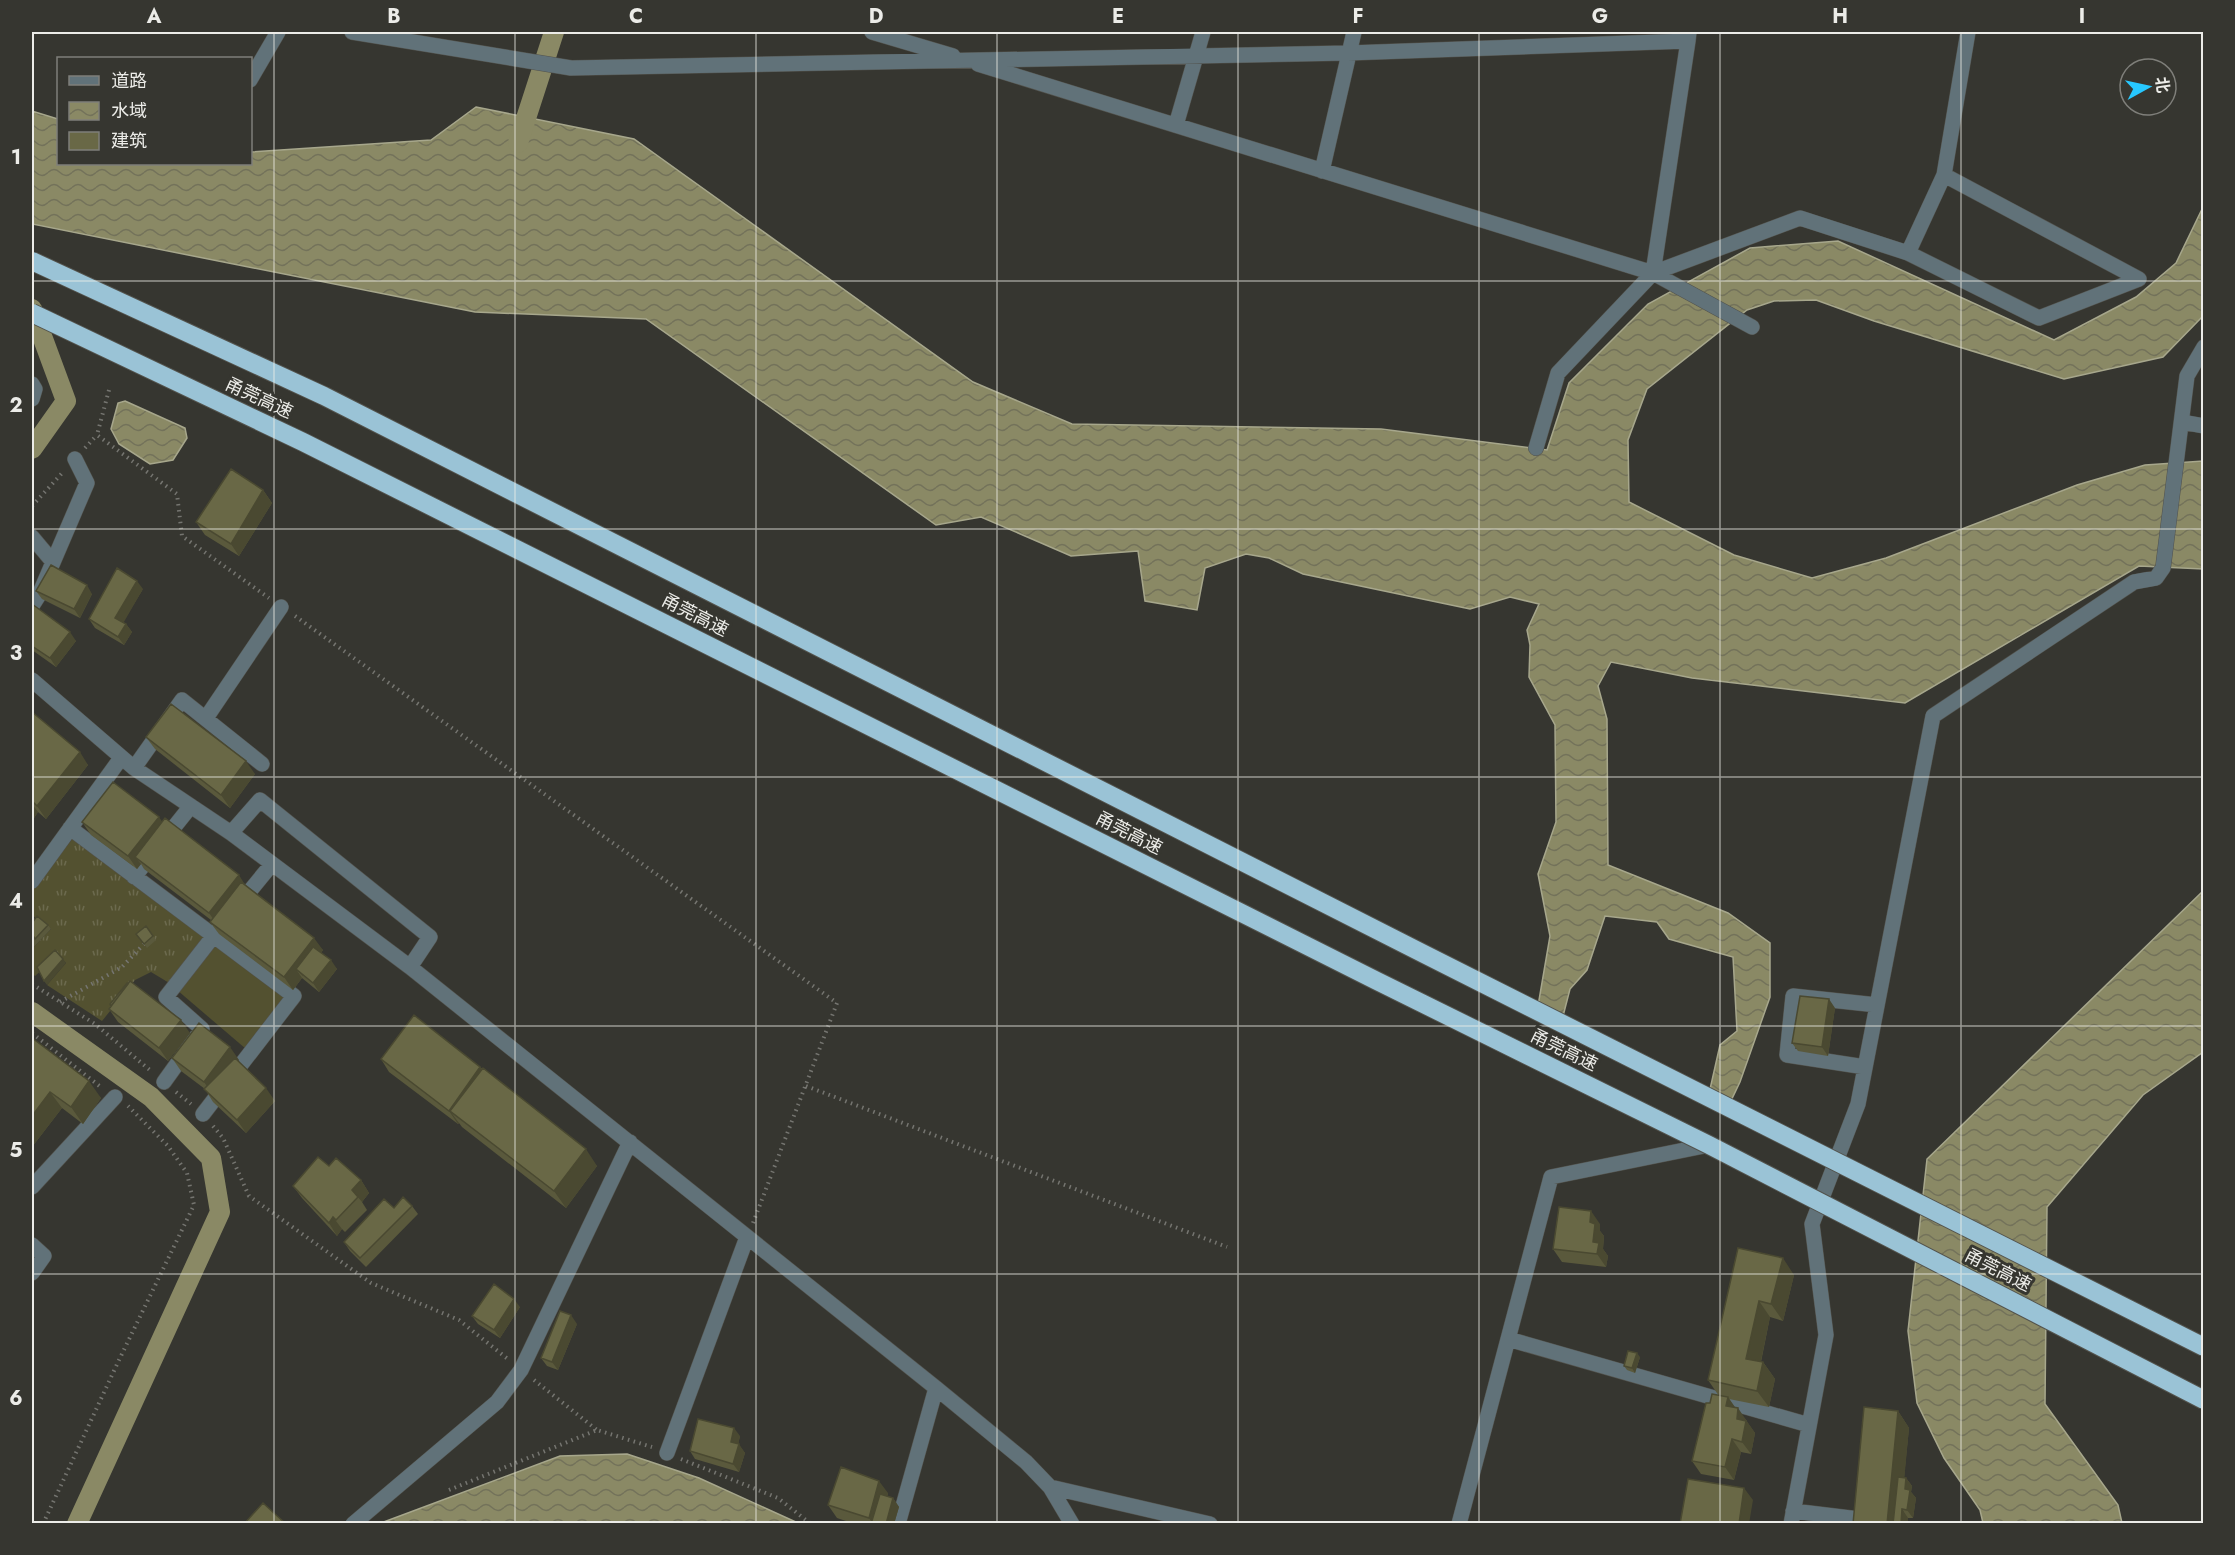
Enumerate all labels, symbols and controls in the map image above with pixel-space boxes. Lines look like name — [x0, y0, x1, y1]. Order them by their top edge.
text: A — [146, 2, 162, 31]
text: B — [387, 2, 401, 31]
text: C — [629, 2, 643, 31]
text: D — [869, 2, 883, 31]
text: E — [1112, 2, 1124, 31]
text: F — [1352, 2, 1364, 31]
text: G — [1592, 2, 1608, 31]
text: H — [1832, 2, 1848, 31]
text: I — [2079, 2, 2085, 31]
legend — [57, 57, 252, 165]
north arrow — [2118, 57, 2178, 117]
text: 道路 — [111, 68, 147, 94]
text: 北 — [2150, 75, 2175, 95]
text: 水域 — [111, 98, 147, 124]
text: 建筑 — [111, 128, 147, 154]
text: 1 — [11, 143, 21, 172]
street label: 甬莞高速 — [221, 371, 297, 425]
text: 2 — [9, 391, 23, 420]
street label: 甬莞高速 — [657, 587, 733, 643]
text: 3 — [10, 639, 22, 668]
street label: 甬莞高速 — [1091, 805, 1167, 861]
text: 4 — [9, 887, 23, 916]
street label: 甬莞高速 — [1526, 1023, 1602, 1077]
text: 5 — [10, 1136, 23, 1165]
street label: 甬莞高速 — [1960, 1242, 2036, 1298]
text: 6 — [9, 1384, 23, 1413]

